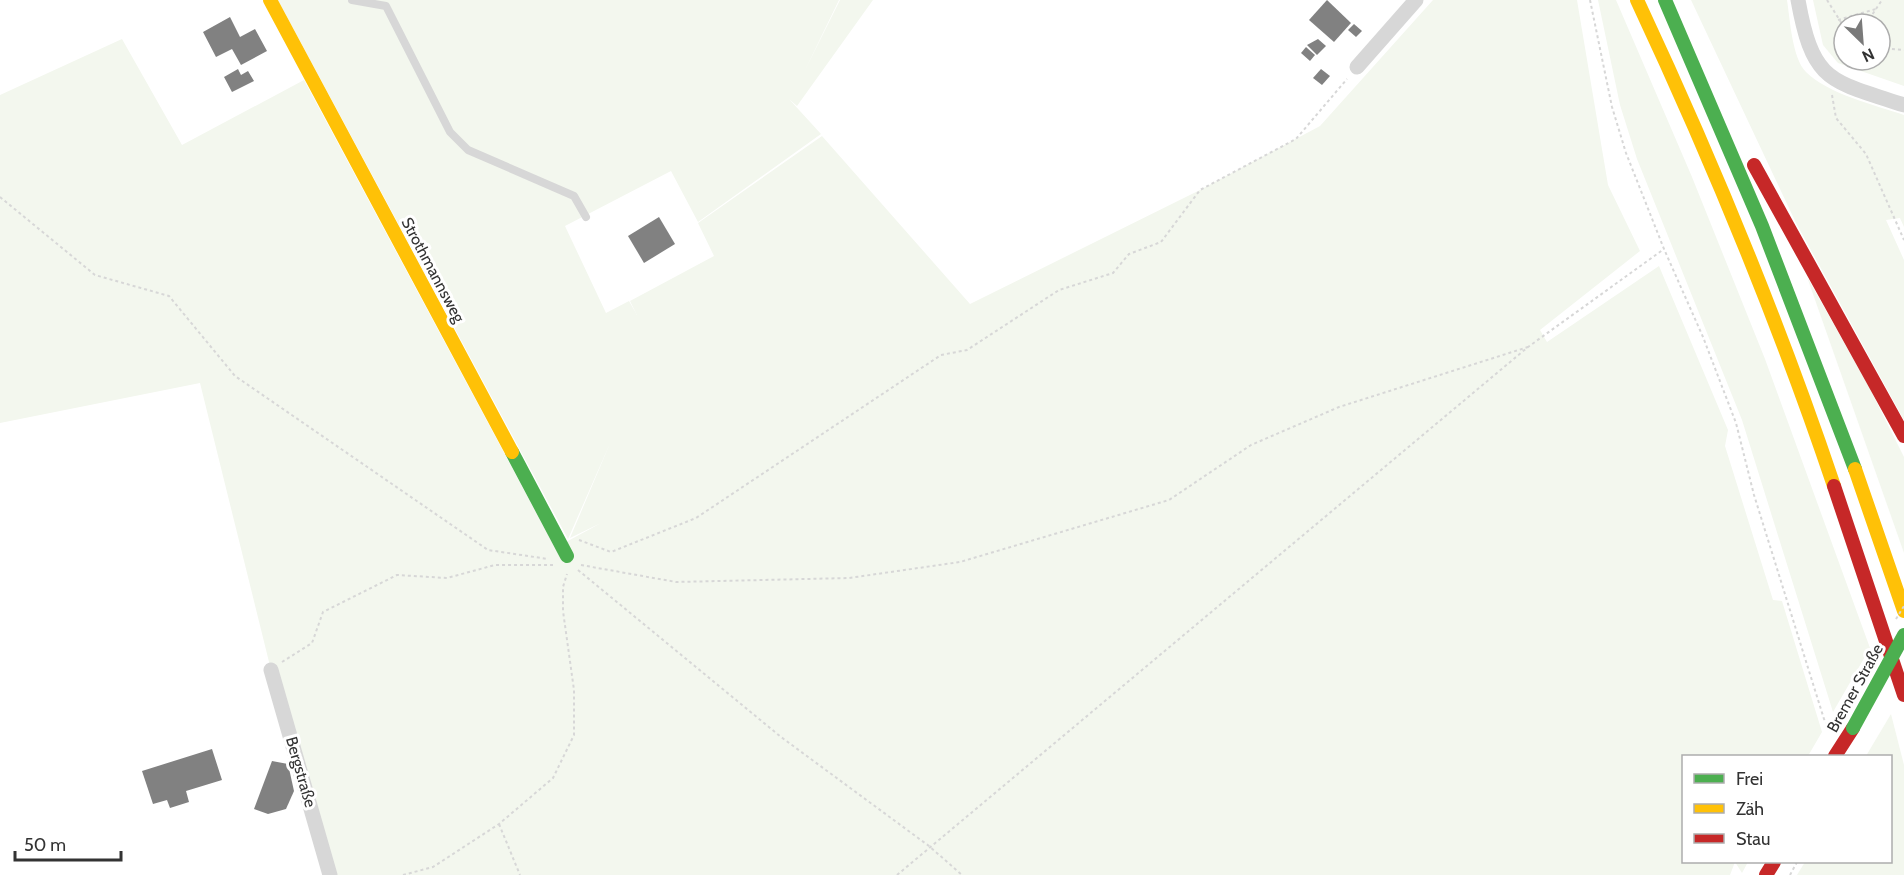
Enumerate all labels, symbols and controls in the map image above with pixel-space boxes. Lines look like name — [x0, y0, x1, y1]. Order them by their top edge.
north arrow — [1832, 12, 1892, 72]
text: N — [1859, 44, 1877, 66]
street label: Strothmannsweg — [397, 214, 469, 327]
street label: Bremer Straße — [1823, 641, 1887, 735]
street label: Bergstraße — [282, 734, 320, 810]
legend — [1682, 755, 1892, 863]
text: Frei — [1736, 768, 1763, 790]
text: Zäh — [1736, 798, 1764, 820]
scale bar — [15, 824, 122, 862]
text: Stau — [1736, 828, 1770, 850]
text: 50 m — [24, 834, 66, 856]

